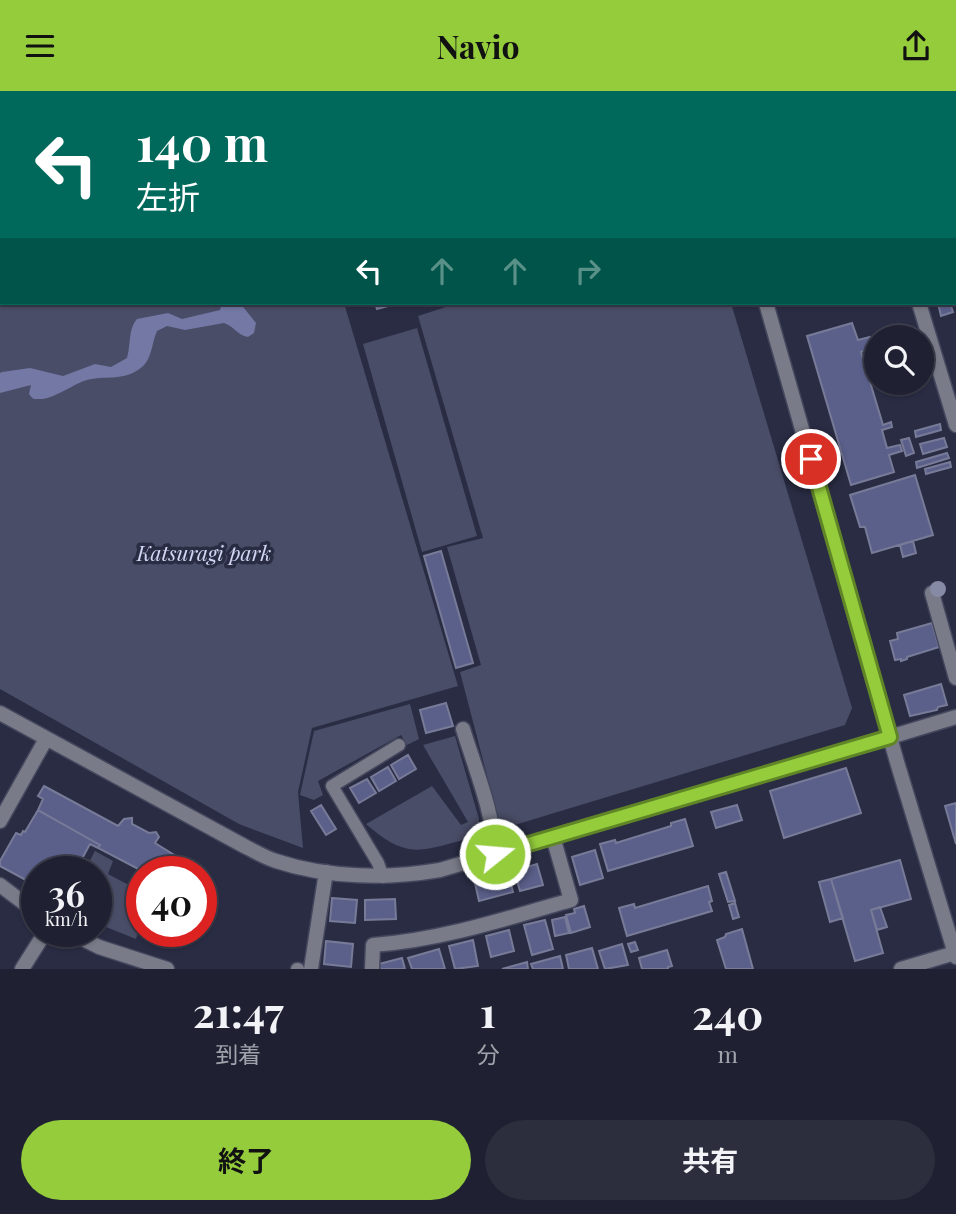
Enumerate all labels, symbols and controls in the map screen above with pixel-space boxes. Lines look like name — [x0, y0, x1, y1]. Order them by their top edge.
text: Navio — [436, 24, 520, 67]
icon: menu — [21, 27, 59, 65]
icon: share — [897, 27, 935, 65]
text: 140 m — [136, 109, 268, 174]
icon: left — [21, 119, 112, 210]
text: 左折 — [136, 174, 200, 217]
icon: left — [350, 252, 388, 290]
icon: ahead — [423, 252, 461, 290]
icon: ahead — [496, 252, 534, 290]
icon: right — [569, 252, 607, 290]
map controls — [864, 325, 934, 395]
button: search — [864, 325, 934, 395]
pin — [781, 429, 841, 489]
icon: arrive — [792, 440, 830, 478]
park label: Katsuragi park — [136, 538, 271, 566]
position arrow — [458, 817, 532, 891]
speed limit sign: 40 — [126, 856, 217, 947]
text: 36 — [48, 869, 85, 916]
text: km/h — [45, 907, 88, 931]
text: 21:47 — [193, 983, 284, 1039]
text: 1 — [480, 983, 496, 1039]
text: 240 — [692, 985, 763, 1041]
text: 到着 — [215, 1038, 261, 1069]
text: 分 — [476, 1038, 499, 1069]
text: m — [717, 1038, 738, 1069]
button: 終了 — [21, 1120, 471, 1200]
button: 共有 — [485, 1120, 935, 1200]

